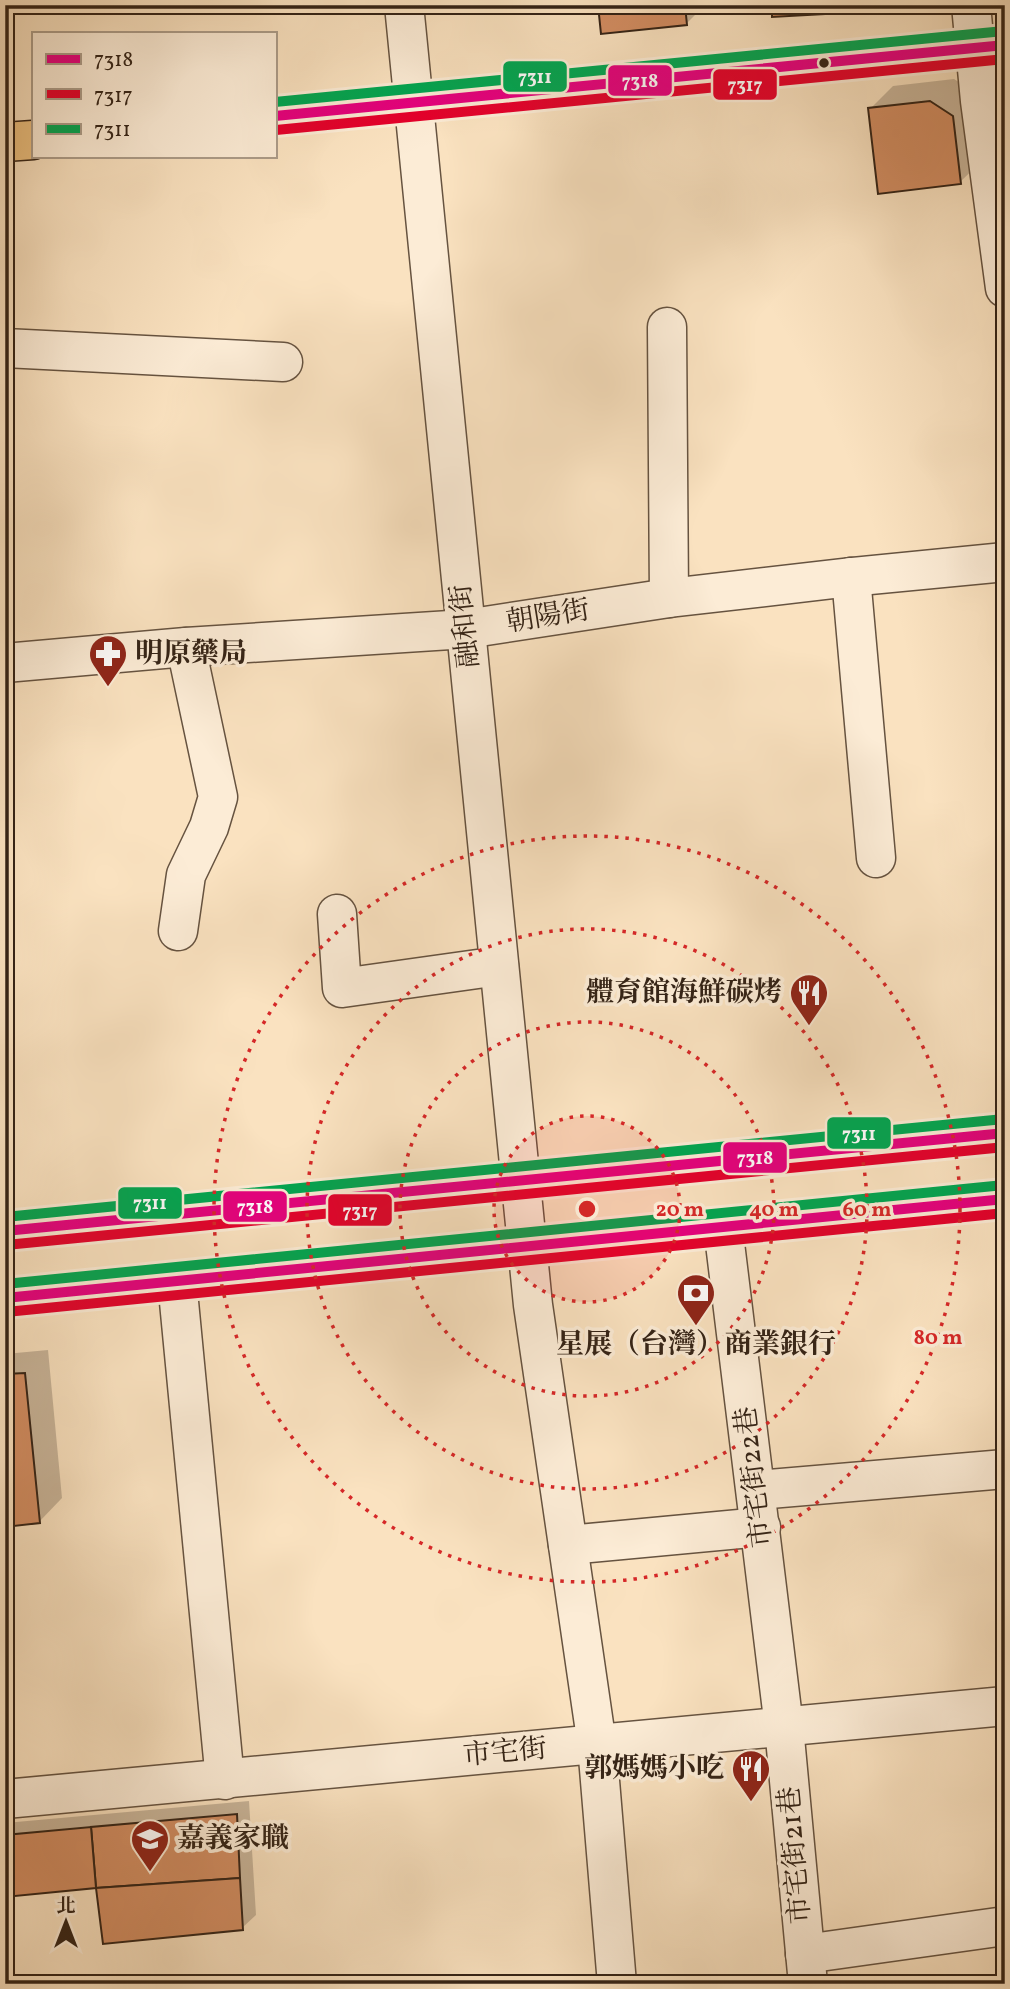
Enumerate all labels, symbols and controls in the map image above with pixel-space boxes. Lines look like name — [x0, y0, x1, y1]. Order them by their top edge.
legend — [32, 32, 276, 158]
text: 7318 — [94, 46, 133, 75]
unlabelled marker — [817, 56, 831, 70]
line badge: 7311 — [502, 60, 568, 93]
line badge: 7318 — [607, 64, 673, 97]
text: 7311 — [518, 65, 552, 91]
line badge: 7317 — [712, 68, 778, 101]
text: 7318 — [622, 69, 658, 95]
text: 7317 — [727, 73, 763, 99]
text: 7317 — [94, 82, 133, 111]
text: 7311 — [94, 116, 131, 145]
street label: 融和街 — [442, 582, 490, 670]
street label: 朝陽街 — [503, 591, 593, 643]
pharmacy icon: 明原藥局 — [87, 633, 129, 688]
place label: 明原藥局 — [135, 635, 247, 674]
restaurant icon: 體育館海鮮碳烤 — [788, 972, 830, 1027]
place label: 體育館海鮮碳烤 — [586, 974, 782, 1013]
line badge: 7311 — [826, 1116, 892, 1150]
text: 7311 — [842, 1122, 876, 1148]
line badge: 7318 — [722, 1141, 788, 1174]
text: 7318 — [737, 1146, 773, 1172]
line badge: 7311 — [117, 1186, 183, 1220]
line badge: 7318 — [222, 1190, 288, 1223]
text: 7311 — [133, 1191, 167, 1217]
line badge: 7317 — [327, 1193, 393, 1227]
text: 7318 — [237, 1195, 273, 1221]
text: 20 m — [656, 1196, 704, 1225]
text: 40 m — [749, 1196, 799, 1225]
text: 60 m — [843, 1196, 891, 1225]
centre of rings — [575, 1197, 599, 1221]
text: 7317 — [342, 1199, 378, 1225]
bank icon: 星展（台灣）商業銀行 — [675, 1272, 717, 1327]
text: 80 m — [914, 1324, 962, 1353]
place label: 星展（台灣）商業銀行 — [556, 1326, 836, 1365]
street label: 市宅街22巷 — [727, 1404, 783, 1550]
street label: 市宅街 — [461, 1730, 549, 1776]
restaurant icon: 郭媽媽小吃 — [730, 1748, 772, 1803]
place label: 郭媽媽小吃 — [584, 1750, 724, 1789]
street label: 市宅街21巷 — [771, 1785, 821, 1925]
school or university icon: 嘉義家職 — [129, 1818, 171, 1873]
place label: 嘉義家職 — [177, 1820, 289, 1859]
north arrow — [32, 1888, 102, 1958]
text: 北 — [56, 1894, 76, 1920]

